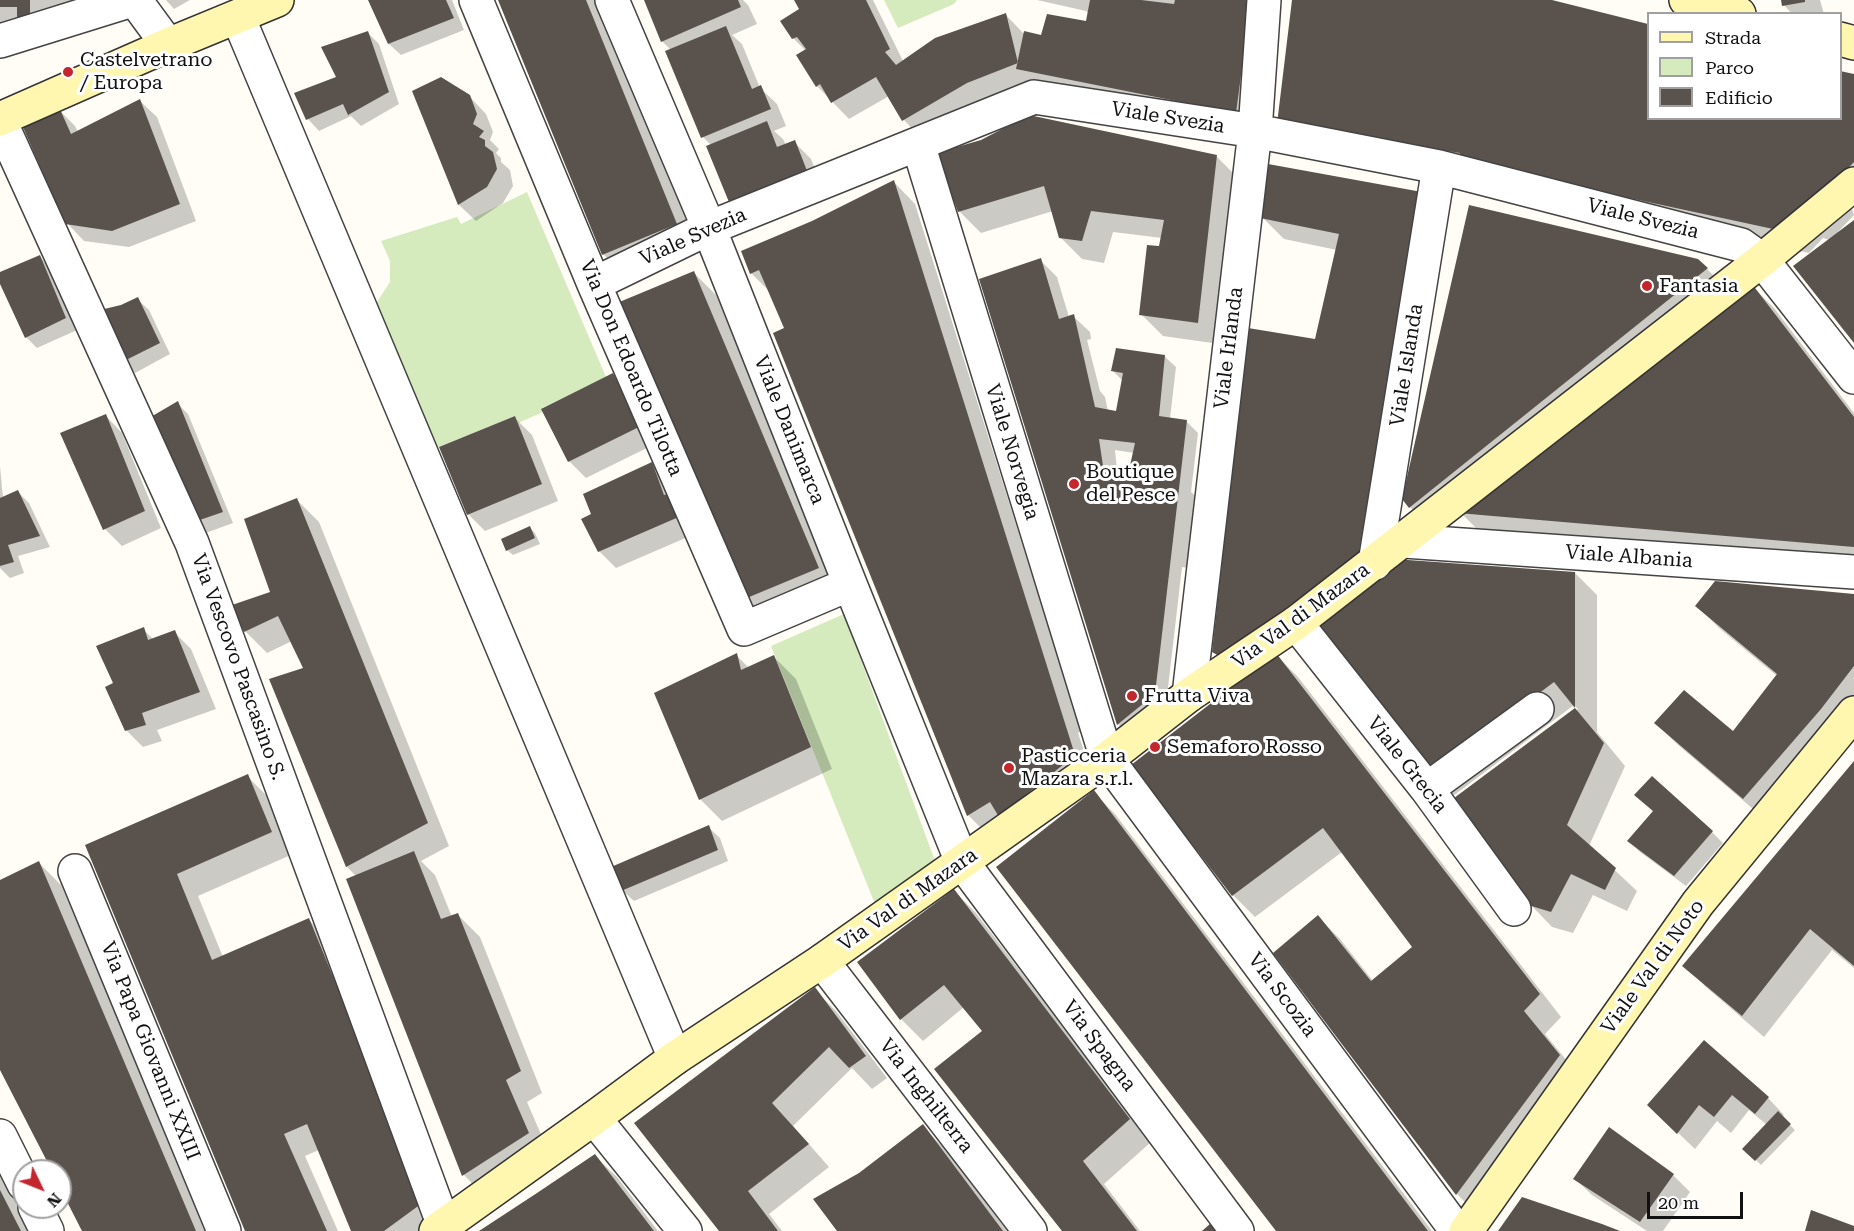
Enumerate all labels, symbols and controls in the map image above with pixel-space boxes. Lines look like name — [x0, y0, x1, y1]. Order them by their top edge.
legend — [1647, 12, 1842, 120]
text: Strada — [1705, 27, 1761, 48]
place label: Castelvetrano / Europa — [80, 48, 213, 95]
text: Parco — [1705, 57, 1754, 78]
marker: Castelvetrano / Europa — [61, 65, 75, 79]
text: Edificio — [1705, 87, 1773, 108]
street label: Viale Svezia — [1110, 97, 1226, 139]
street label: Viale Svezia — [1585, 194, 1701, 244]
street label: Viale Svezia — [636, 203, 750, 271]
street label: Via Don Edoardo Tilotta — [574, 256, 688, 480]
place label: Fantasia — [1659, 274, 1739, 298]
marker: Fantasia — [1640, 279, 1654, 293]
street label: Viale Irlanda — [1210, 286, 1248, 410]
street label: Viale Islanda — [1385, 302, 1429, 428]
street label: Viale Danimarca — [748, 352, 830, 508]
street label: Viale Norvegia — [980, 381, 1044, 523]
place label: Boutique del Pesce — [1086, 460, 1176, 507]
marker: Boutique del Pesce — [1067, 477, 1081, 491]
street label: Viale Albania — [1565, 541, 1693, 573]
street label: Via Vescovo Pascasino S. — [186, 551, 290, 783]
street label: Via Val di Mazara — [1228, 558, 1374, 674]
place label: Frutta Viva — [1144, 684, 1250, 708]
marker: Frutta Viva — [1125, 689, 1139, 703]
street label: Viale Grecia — [1362, 712, 1452, 818]
place label: Semaforo Rosso — [1167, 735, 1322, 759]
marker: Semaforo Rosso — [1148, 740, 1162, 754]
place label: Pasticceria Mazara s.r.l. — [1021, 744, 1133, 791]
marker: Pasticceria Mazara s.r.l. — [1002, 761, 1016, 775]
street label: Via Val di Mazara — [834, 843, 982, 957]
street label: Viale Val di Noto — [1596, 895, 1710, 1039]
street label: Via Papa Giovanni XXIII — [95, 938, 205, 1164]
street label: Via Scozia — [1243, 948, 1321, 1042]
street label: Via Spagna — [1057, 996, 1141, 1096]
street label: Via Inghilterra — [874, 1034, 978, 1158]
north arrow — [12, 1159, 72, 1219]
scale bar — [1650, 1180, 1746, 1218]
text: N — [43, 1189, 65, 1211]
text: 20 m — [1658, 1192, 1699, 1213]

